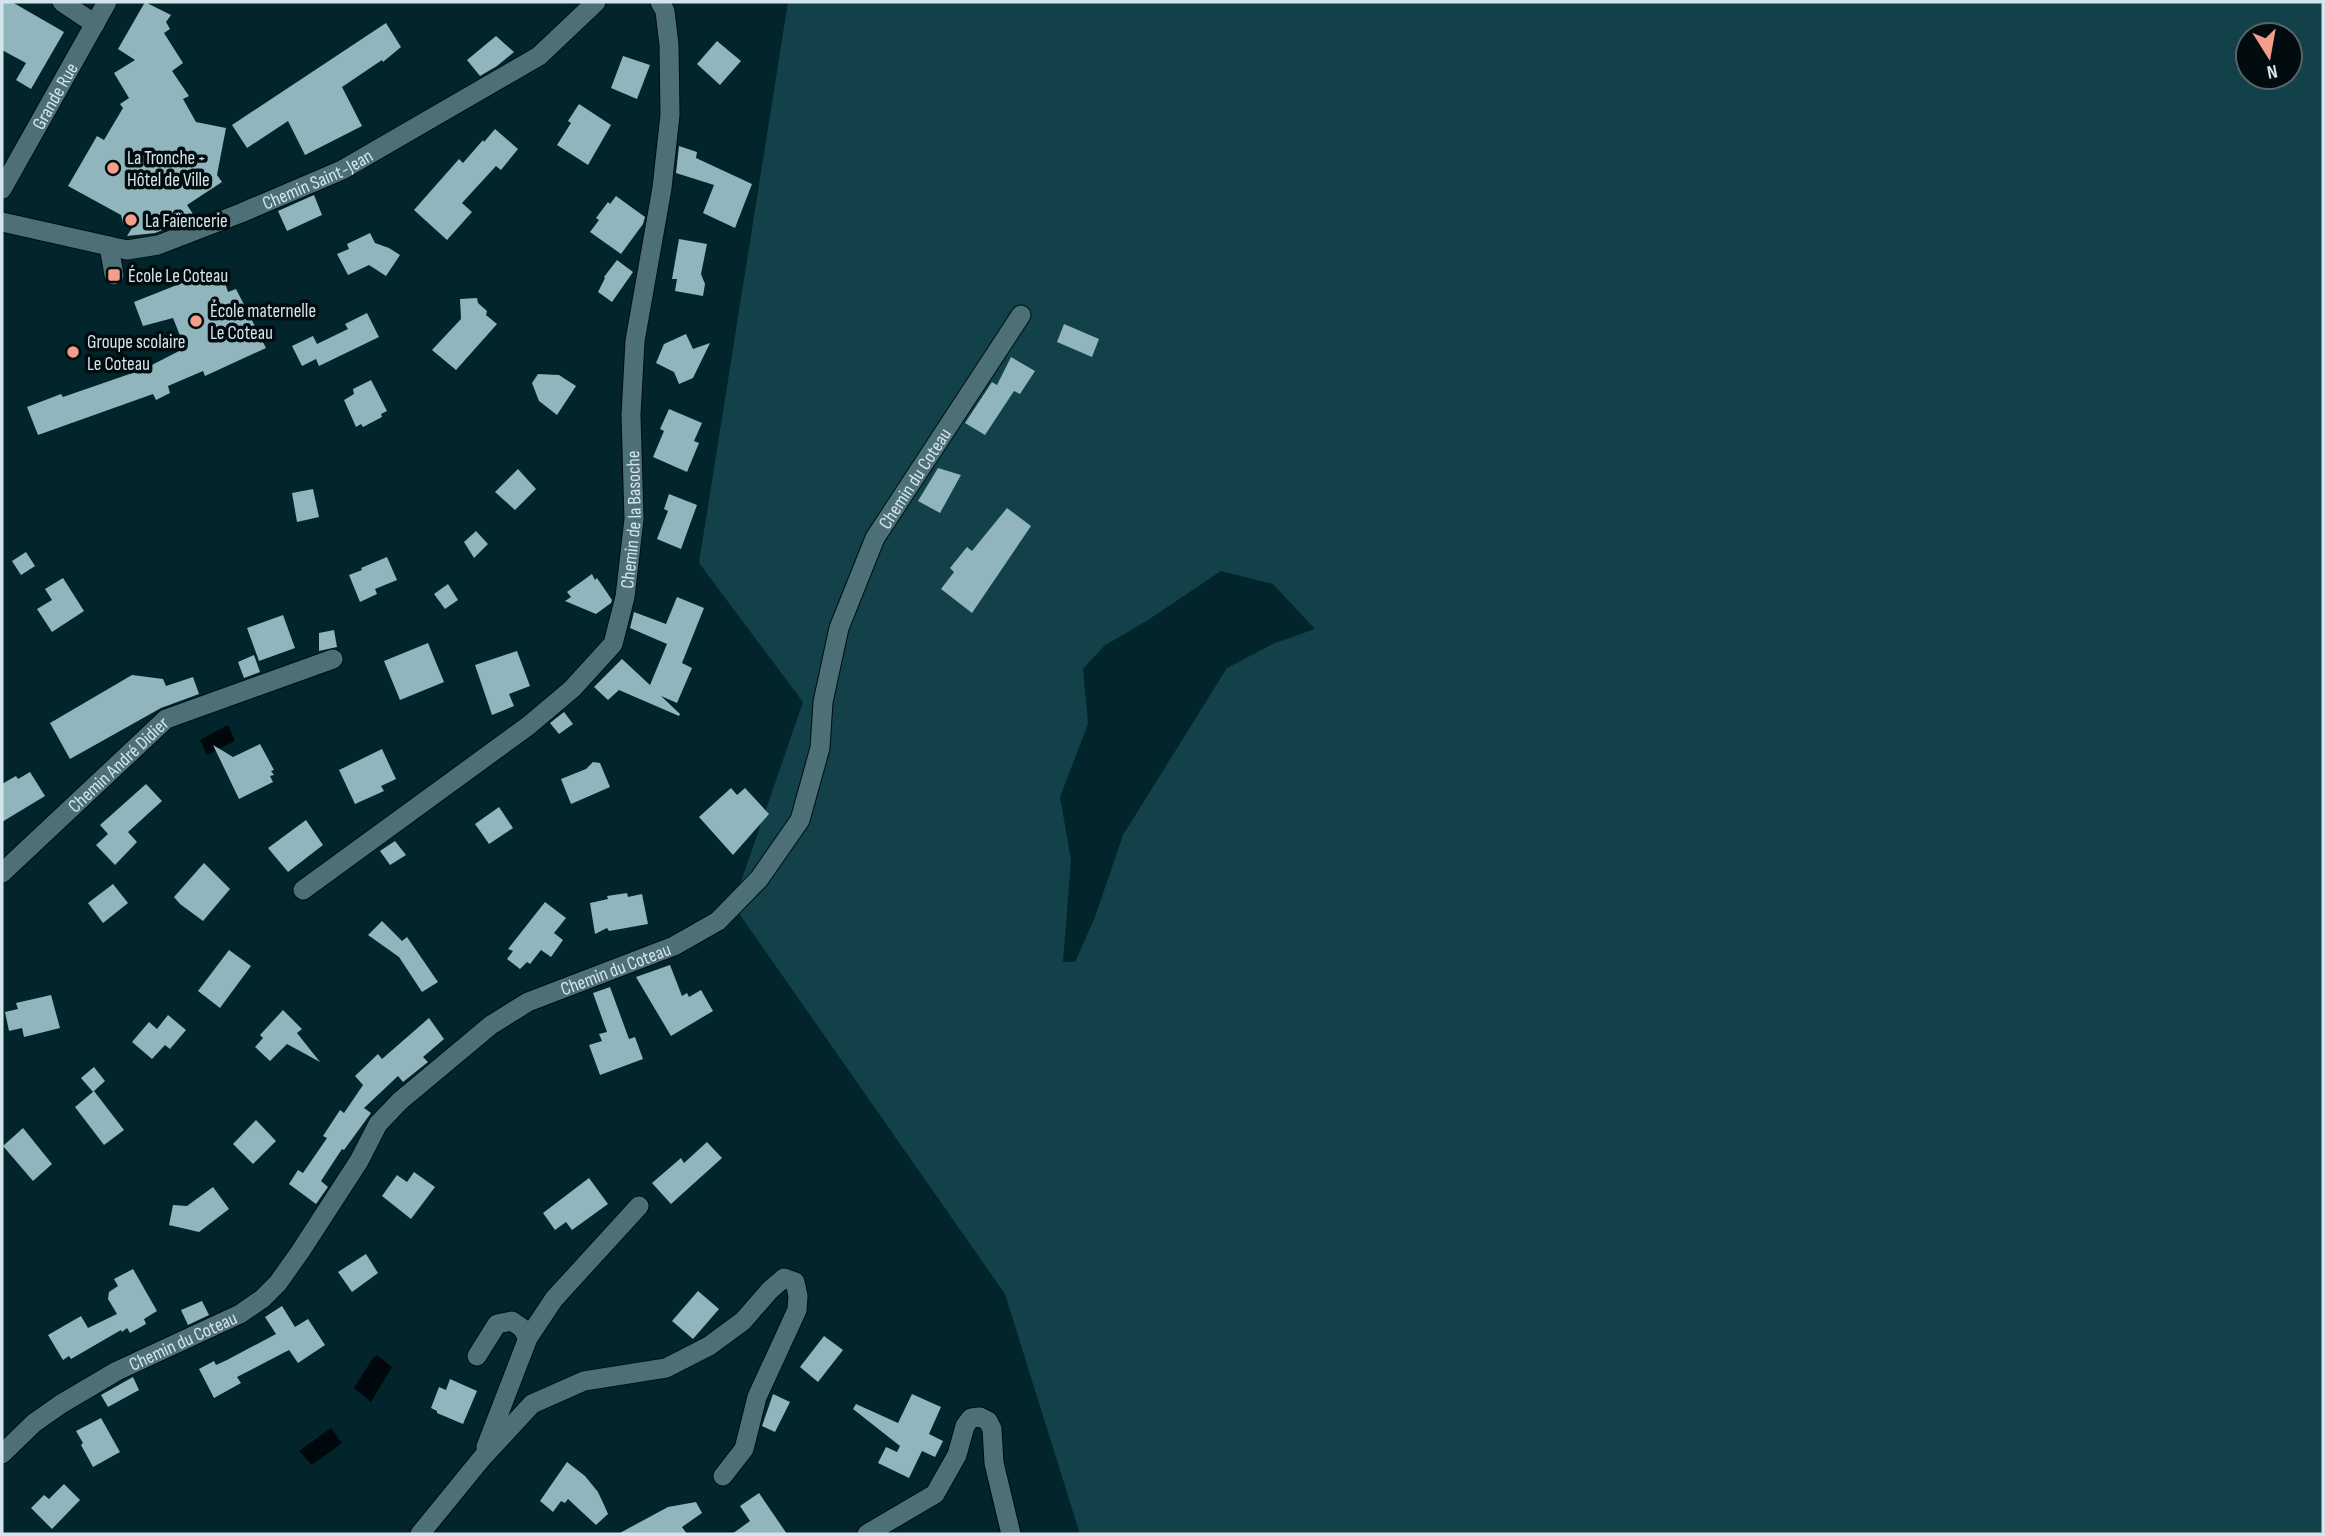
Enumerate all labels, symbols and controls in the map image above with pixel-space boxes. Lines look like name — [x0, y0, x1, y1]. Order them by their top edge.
north arrow — [2234, 21, 2304, 91]
street label: Grande Rue — [28, 59, 84, 134]
text: N — [2265, 59, 2279, 83]
street label: Chemin Saint-Jean — [259, 145, 377, 216]
place label: La Tronche - Hôtel de Ville — [127, 147, 210, 192]
marker: La Tronche - Hôtel de Ville — [105, 160, 121, 176]
place label: La Faïencerie — [145, 210, 228, 233]
marker: La Faïencerie — [123, 212, 139, 228]
place label: École Le Coteau — [128, 265, 228, 288]
marker: École Le Coteau — [106, 267, 122, 283]
place label: École maternelle Le Coteau — [210, 300, 316, 345]
marker: École maternelle Le Coteau — [188, 313, 204, 329]
place label: Groupe scolaire Le Coteau — [87, 331, 185, 376]
marker: Groupe scolaire Le Coteau — [65, 344, 81, 360]
street label: Chemin du Coteau — [874, 424, 957, 534]
street label: Chemin de la Basoche — [616, 450, 647, 590]
street label: Chemin André Didier — [64, 712, 175, 818]
street label: Chemin du Coteau — [557, 938, 674, 1001]
street label: Chemin du Coteau — [126, 1307, 241, 1377]

